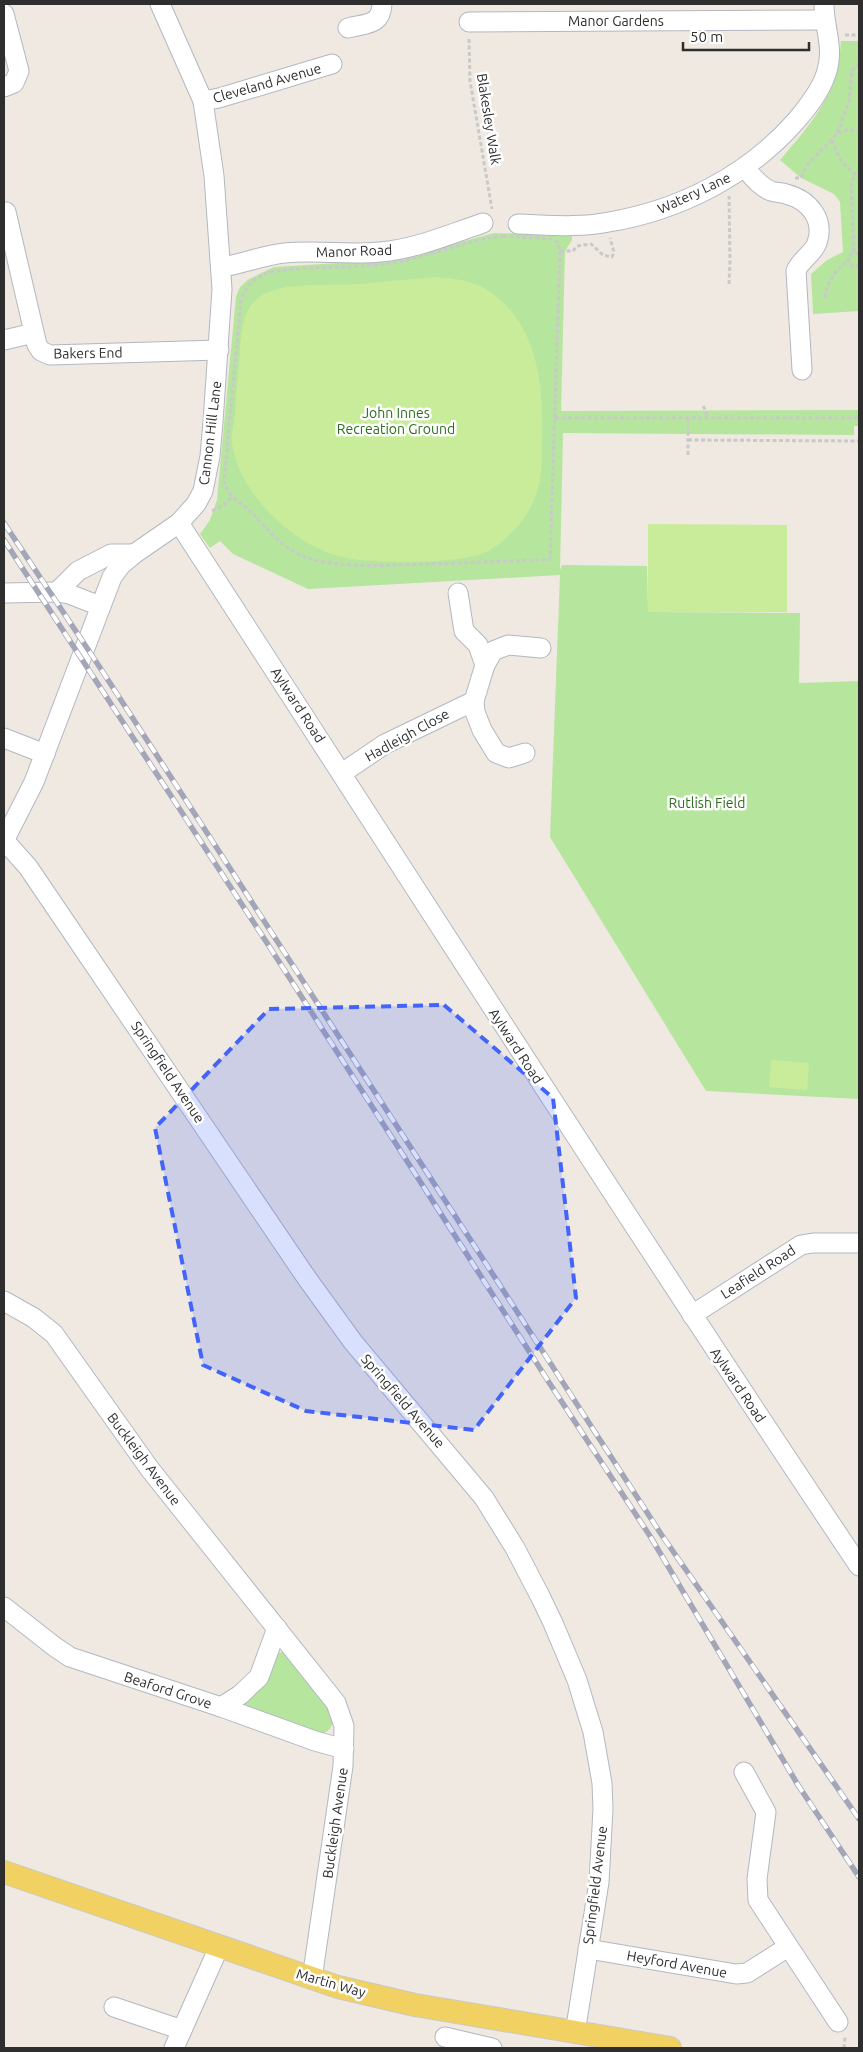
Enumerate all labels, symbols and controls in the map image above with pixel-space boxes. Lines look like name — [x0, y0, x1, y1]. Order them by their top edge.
street label: Manor Gardens — [568, 13, 664, 29]
scale bar — [683, 20, 809, 52]
text: 50 m — [690, 28, 723, 45]
street label: Cleveland Avenue — [211, 60, 323, 106]
street label: Blakesley Walk — [474, 72, 504, 166]
street label: Watery Lane — [655, 169, 733, 217]
street label: Manor Road — [316, 242, 392, 260]
street label: Bakers End — [53, 344, 123, 362]
street label: Cannon Hill Lane — [196, 380, 224, 486]
park label: John Innes Recreation Ground — [337, 405, 455, 437]
street label: Aylward Road — [268, 664, 328, 746]
street label: Hadleigh Close — [362, 705, 452, 765]
park label: Rutlish Field — [669, 795, 745, 811]
street label: Aylward Road — [486, 1005, 546, 1087]
street label: Springfield Avenue — [128, 1018, 208, 1126]
street label: Leafield Road — [718, 1242, 798, 1302]
street label: Aylward Road — [707, 1345, 769, 1425]
street label: Springfield Avenue — [358, 1351, 448, 1451]
street label: Buckleigh Avenue — [104, 1410, 184, 1508]
street label: Beaford Grove — [122, 1668, 214, 1712]
street label: Buckleigh Avenue — [319, 1767, 351, 1879]
street label: Springfield Avenue — [580, 1825, 610, 1945]
street label: Heyford Avenue — [626, 1947, 728, 1981]
street label: Martin Way — [294, 1965, 368, 2001]

